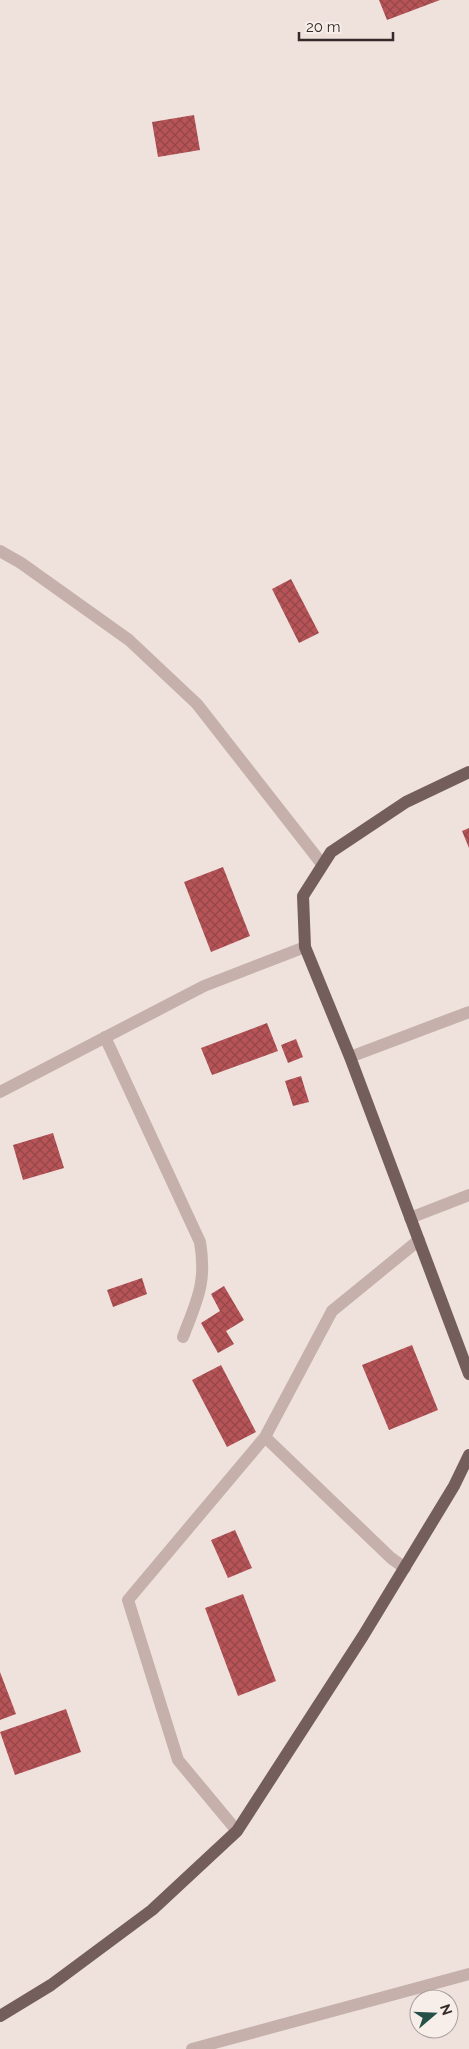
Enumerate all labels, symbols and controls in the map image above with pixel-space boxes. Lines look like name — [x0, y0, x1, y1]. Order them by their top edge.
scale bar — [299, 10, 393, 42]
text: 20 m — [306, 18, 341, 36]
north arrow — [409, 1989, 459, 2039]
text: N — [437, 2002, 456, 2017]

